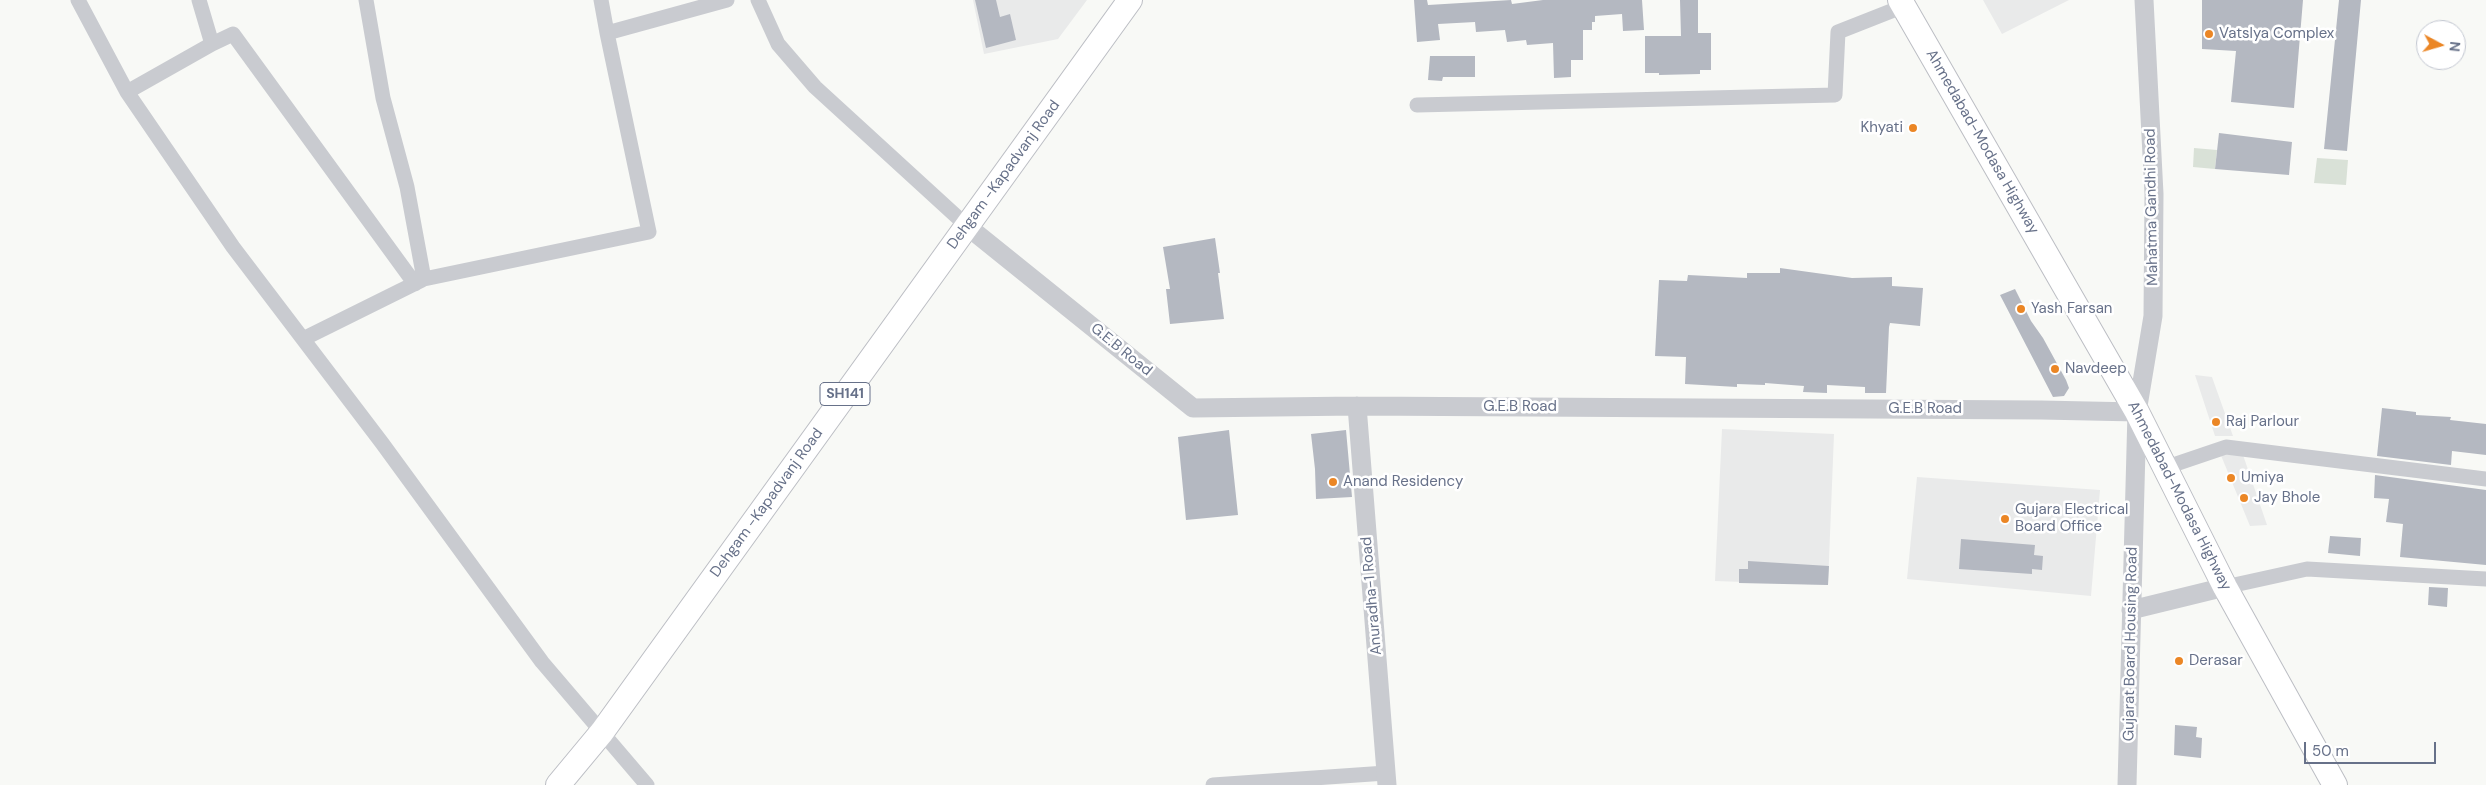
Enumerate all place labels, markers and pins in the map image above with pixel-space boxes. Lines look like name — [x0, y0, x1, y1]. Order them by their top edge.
place label: Vatslya Complex — [2219, 25, 2334, 43]
marker: Vatslya Complex — [2203, 28, 2215, 40]
place label: Khyati — [1861, 119, 1903, 137]
marker: Khyati — [1907, 122, 1919, 134]
place label: Yash Farsan — [2031, 300, 2112, 318]
marker: Yash Farsan — [2015, 303, 2027, 315]
place label: Navdeep — [2065, 360, 2127, 378]
marker: Navdeep — [2049, 363, 2061, 375]
place label: Raj Parlour — [2226, 413, 2299, 431]
marker: Raj Parlour — [2210, 416, 2222, 428]
place label: Umiya — [2241, 469, 2284, 487]
marker: Umiya — [2225, 472, 2237, 484]
place label: Anand Residency — [1343, 473, 1463, 491]
marker: Anand Residency — [1327, 476, 1339, 488]
place label: Jay Bhole — [2254, 489, 2320, 507]
marker: Jay Bhole — [2238, 492, 2250, 504]
place label: Gujara Electrical Board Office — [2015, 501, 2128, 536]
marker: Gujara Electrical Board Office — [1999, 513, 2011, 525]
place label: Derasar — [2189, 652, 2243, 670]
marker: Derasar — [2173, 655, 2185, 667]

